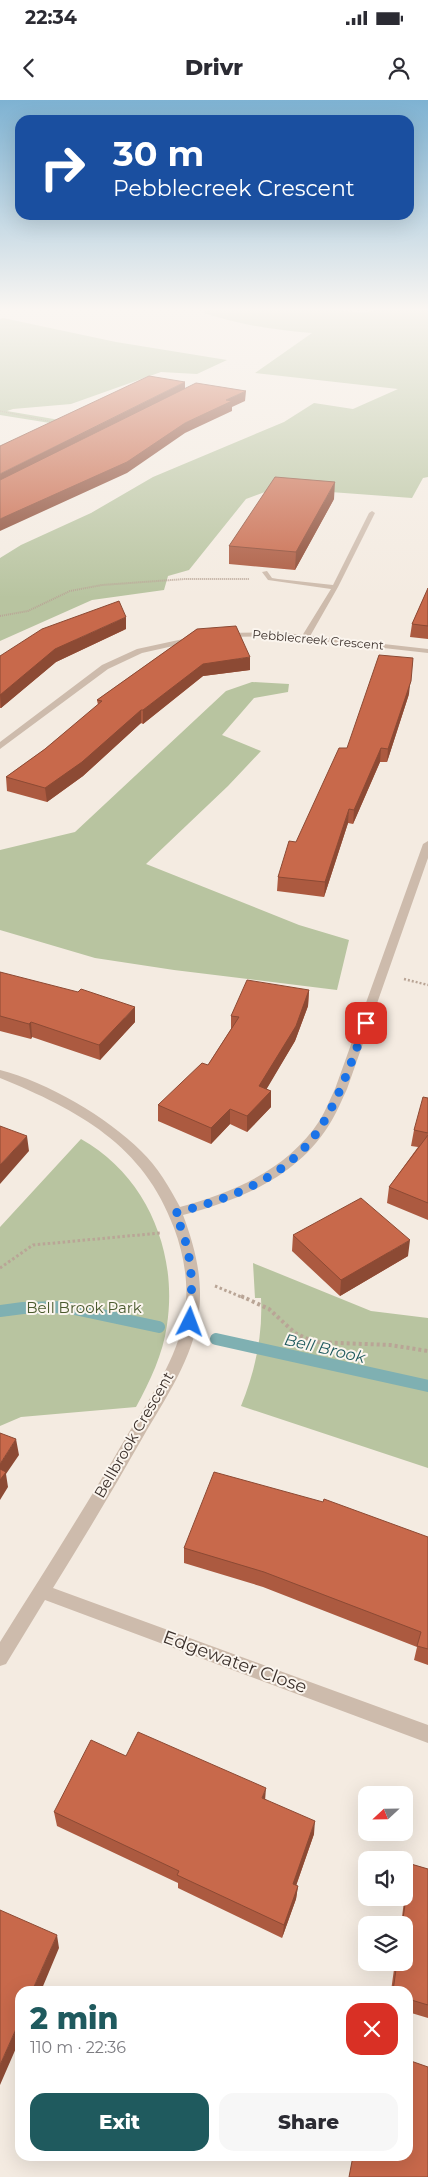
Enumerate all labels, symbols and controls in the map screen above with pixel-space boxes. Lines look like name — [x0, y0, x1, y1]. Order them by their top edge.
text: 22:34 — [25, 6, 77, 29]
icon: back — [15, 54, 43, 82]
text: Drivr — [185, 54, 243, 81]
icon: person — [385, 54, 413, 82]
text: 30 m — [113, 132, 204, 175]
icon: right — [30, 135, 95, 200]
text: Pebblecreek Crescent — [113, 175, 355, 202]
street label: Pebblecreek Crescent — [252, 626, 384, 653]
pin — [345, 1002, 387, 1044]
icon: arrive — [352, 1009, 380, 1037]
position arrow — [163, 1295, 215, 1347]
park label: Bell Brook Park — [26, 1298, 142, 1317]
water label: Bell Brook — [283, 1330, 369, 1367]
street label: Bellbrook Crescent — [90, 1368, 177, 1501]
street label: Edgewater Close — [160, 1626, 310, 1698]
north arrow — [358, 1786, 412, 1841]
map controls — [358, 1786, 413, 1971]
button: sound — [358, 1851, 413, 1906]
button: layers — [358, 1916, 413, 1971]
text: 2 min — [30, 2000, 118, 2037]
button: close — [346, 2003, 398, 2055]
text: 110 m · 22:36 — [30, 2038, 126, 2057]
button: Exit — [30, 2093, 209, 2151]
button: Share — [219, 2093, 398, 2151]

